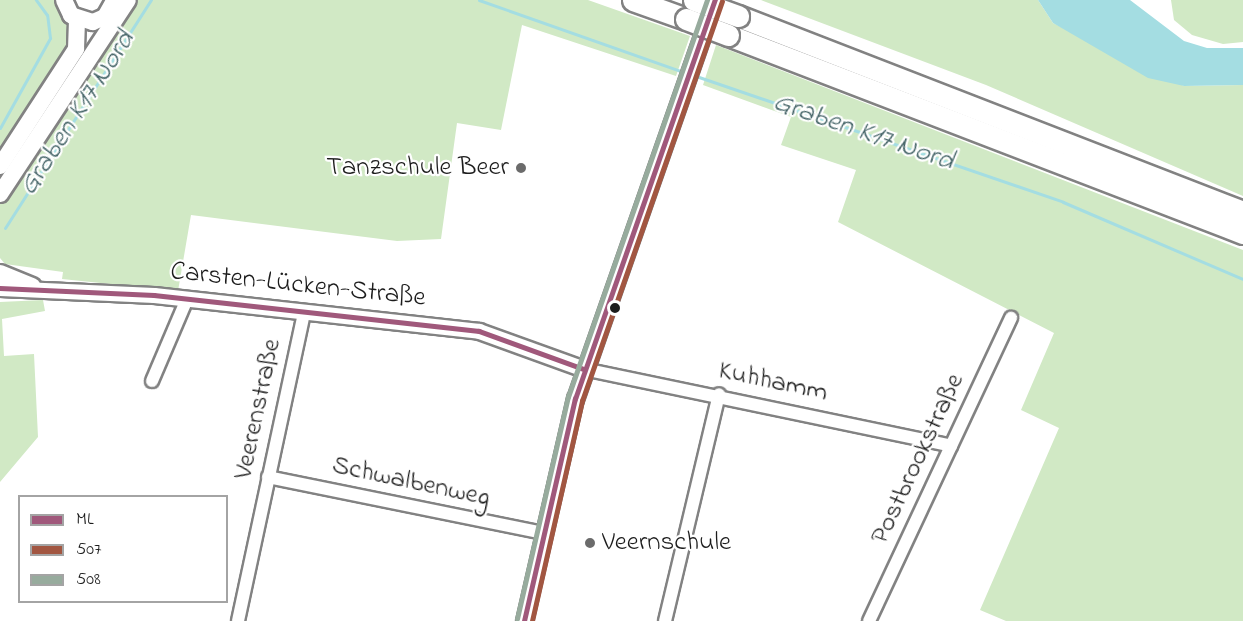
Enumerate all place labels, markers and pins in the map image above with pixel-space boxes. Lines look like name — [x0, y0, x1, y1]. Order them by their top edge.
place label: Tanzschule Beer — [326, 152, 509, 184]
marker: Tanzschule Beer — [514, 161, 528, 175]
unlabelled marker — [609, 302, 621, 314]
place label: Veernschule — [602, 527, 731, 559]
marker: Veernschule — [583, 536, 597, 550]

